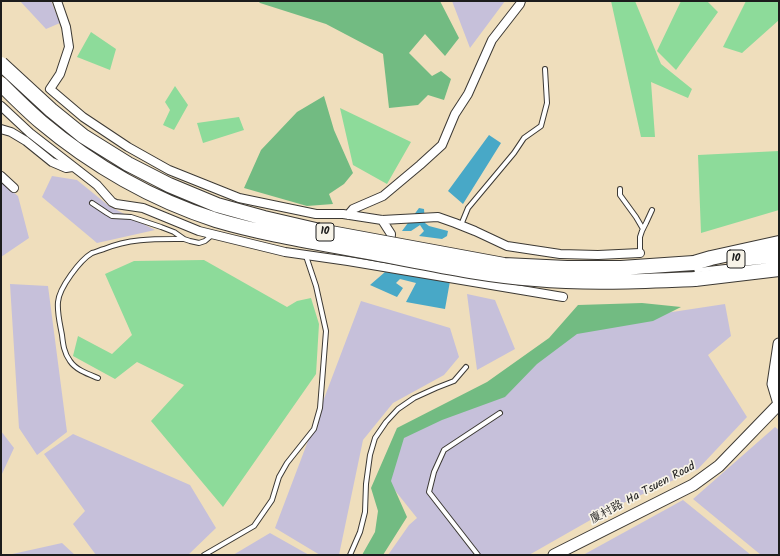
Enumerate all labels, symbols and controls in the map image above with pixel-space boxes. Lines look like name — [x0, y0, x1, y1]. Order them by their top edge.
road number: 10 — [316, 223, 334, 241]
road number: 10 — [727, 250, 745, 268]
street label: 廈村路 Ha Tsuen Road — [588, 460, 698, 528]

